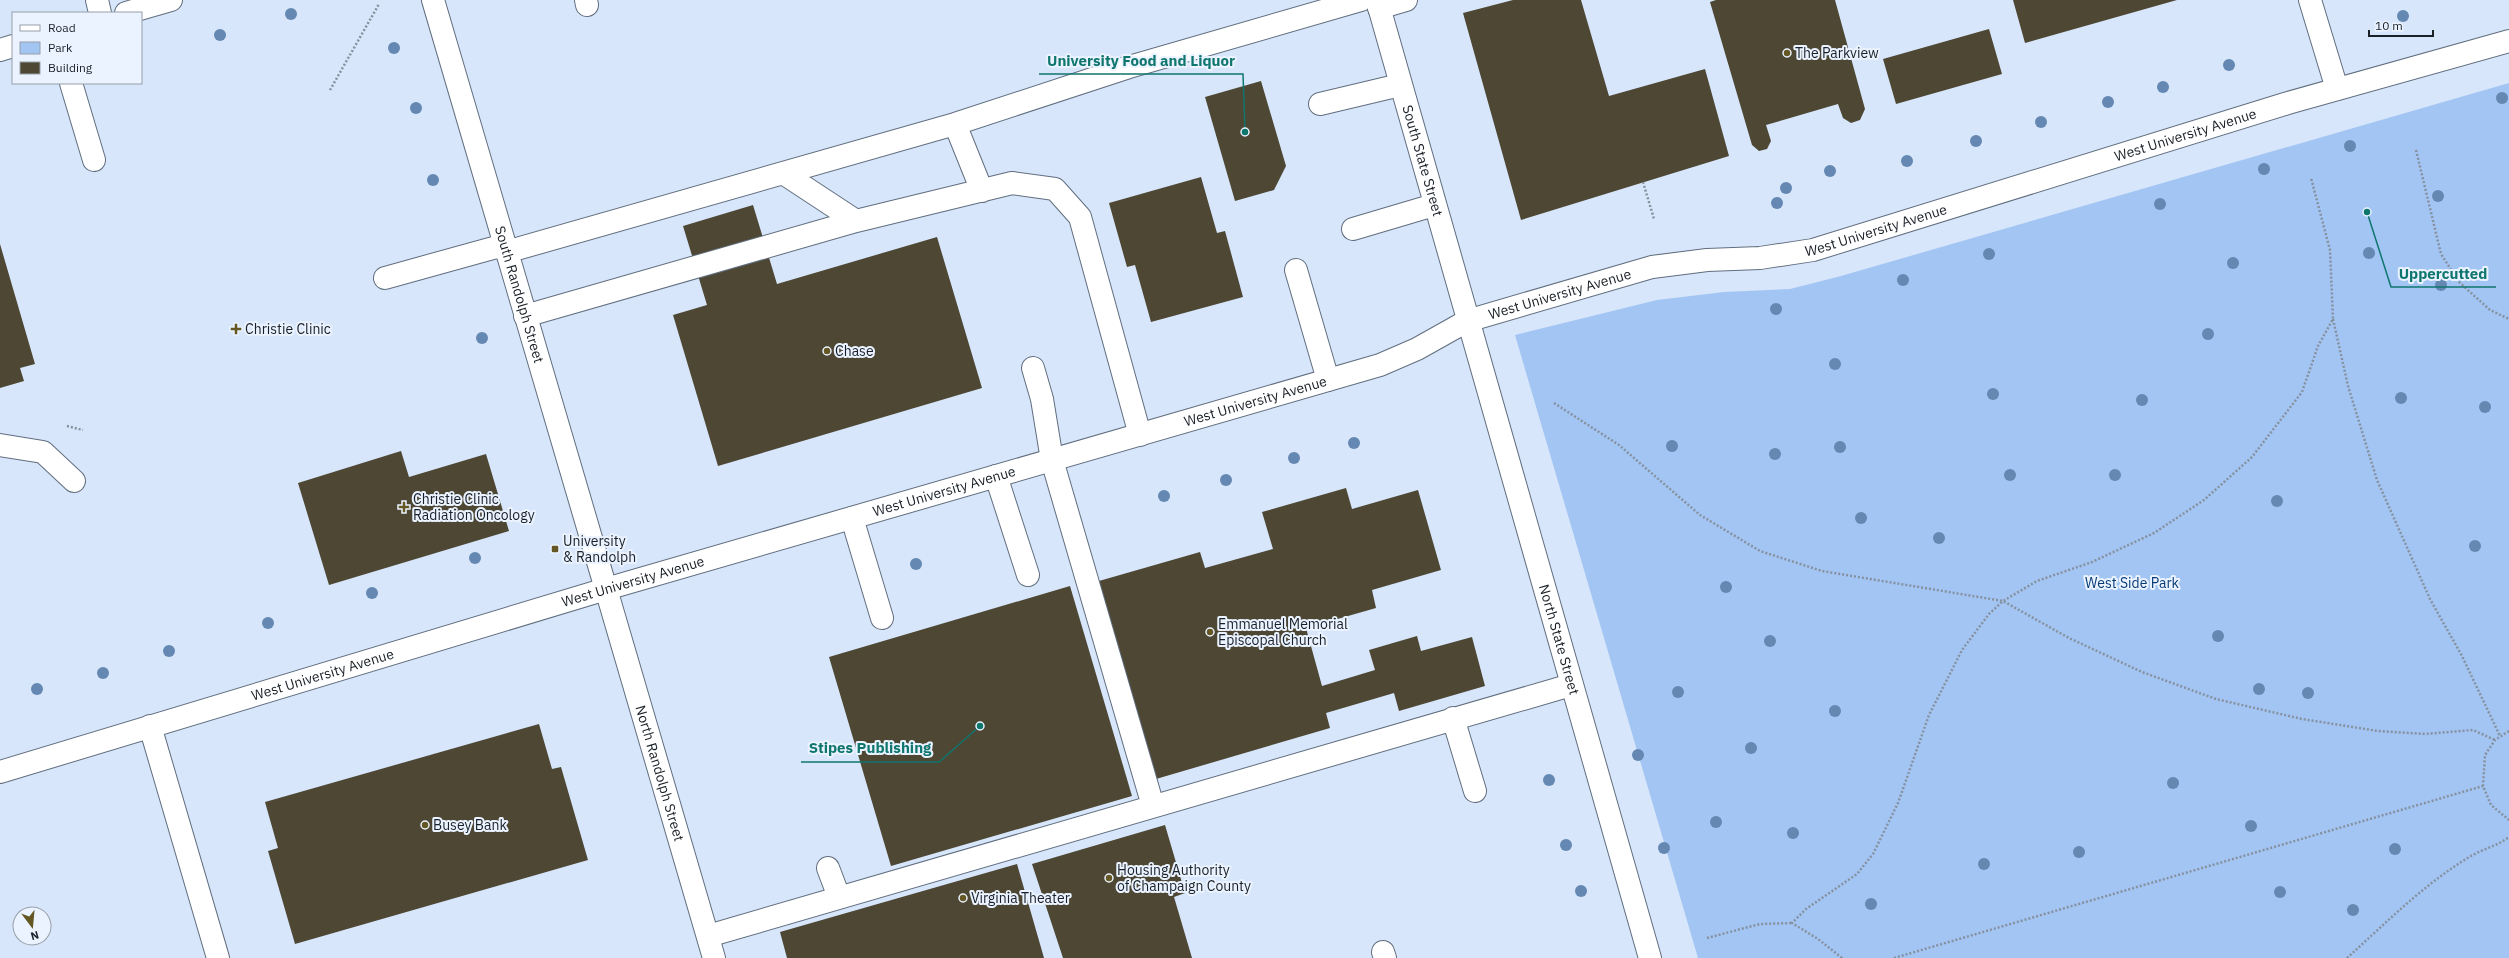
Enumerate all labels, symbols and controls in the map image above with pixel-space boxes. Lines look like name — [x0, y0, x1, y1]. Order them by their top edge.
legend — [12, 12, 142, 84]
scale bar — [2369, 12, 2433, 38]
text: 10 m — [2375, 18, 2403, 33]
text: Road — [48, 20, 76, 35]
text: Park — [48, 40, 73, 55]
place label: The Parkview — [1795, 44, 1879, 62]
callout: University Food and Liquor — [1039, 47, 1243, 74]
marker: The Parkview — [1782, 48, 1792, 58]
text: University Food and Liquor — [1047, 51, 1235, 70]
text: Building — [48, 60, 93, 75]
street label: South State Street — [1398, 103, 1447, 218]
street label: West University Avenue — [2112, 104, 2259, 165]
street label: West University Avenue — [1804, 200, 1949, 260]
street label: South Randolph Street — [491, 224, 548, 365]
callout: Uppercutted — [2391, 260, 2496, 287]
street label: West University Avenue — [1486, 264, 1633, 323]
text: Uppercutted — [2399, 264, 2487, 283]
place label: Christie Clinic — [245, 320, 331, 338]
marker: Christie Clinic — [230, 323, 242, 335]
place label: Chase — [835, 342, 874, 360]
marker: Chase — [822, 346, 832, 356]
street label: West University Avenue — [1182, 372, 1329, 430]
street label: West University Avenue — [871, 462, 1018, 520]
place label: Christie Clinic Radiation Oncology — [413, 490, 535, 524]
marker: Christie Clinic Radiation Oncology — [398, 501, 410, 513]
place label: University & Randolph — [563, 532, 636, 566]
marker: University & Randolph — [550, 544, 560, 554]
street label: West University Avenue — [559, 552, 707, 611]
park label: West Side Park — [2085, 574, 2180, 592]
street label: North State Street — [1535, 582, 1584, 697]
place label: Emmanuel Memorial Episcopal Church — [1218, 615, 1348, 649]
marker: Emmanuel Memorial Episcopal Church — [1205, 627, 1215, 637]
street label: West University Avenue — [249, 645, 396, 705]
street label: North Randolph Street — [631, 703, 688, 844]
callout: Stipes Publishing — [801, 735, 939, 762]
text: Stipes Publishing — [809, 738, 932, 757]
place label: Busey Bank — [433, 816, 507, 834]
marker: Busey Bank — [420, 820, 430, 830]
place label: Housing Authority of Champaign County — [1117, 861, 1251, 895]
marker: Housing Authority of Champaign County — [1104, 873, 1114, 883]
place label: Virginia Theater — [971, 889, 1070, 907]
marker: Virginia Theater — [958, 893, 968, 903]
north arrow — [12, 906, 52, 946]
text: N — [29, 928, 41, 943]

